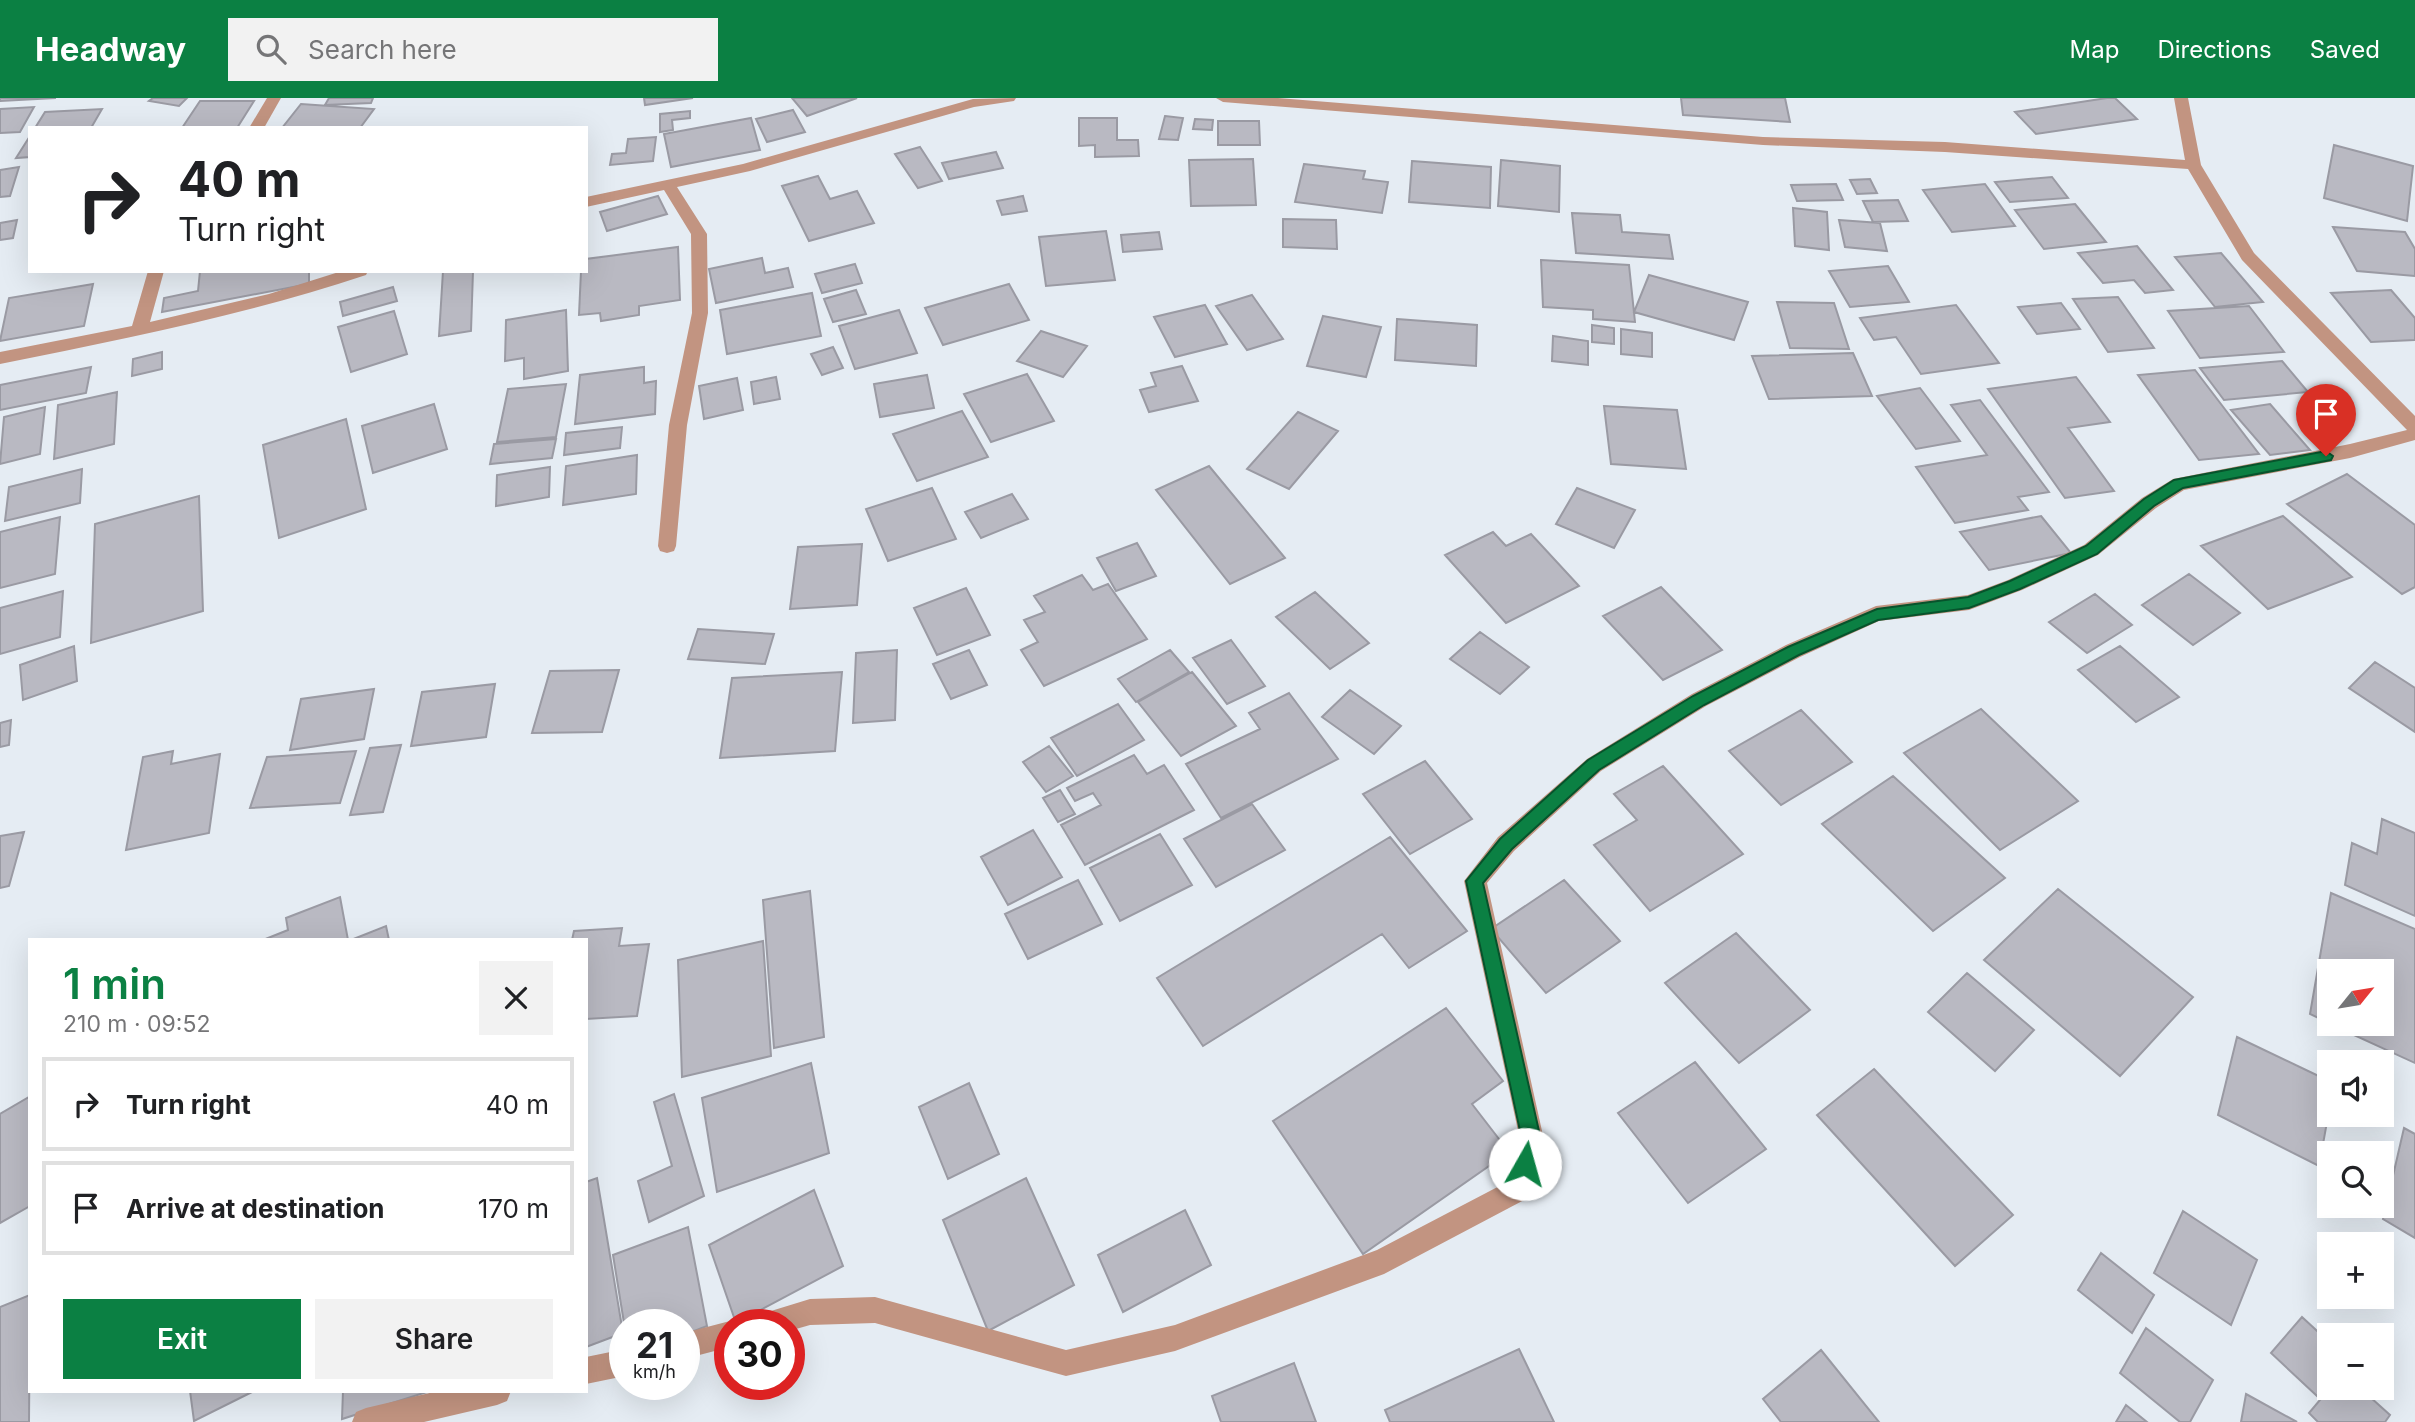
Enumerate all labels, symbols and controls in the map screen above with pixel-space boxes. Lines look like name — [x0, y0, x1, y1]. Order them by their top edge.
search box — [228, 18, 718, 81]
text: Headway — [35, 29, 186, 69]
icon: search — [252, 30, 290, 68]
text: Search here — [308, 34, 457, 65]
text: Map — [2070, 35, 2119, 64]
text: Directions — [2157, 35, 2272, 64]
text: Saved — [2310, 35, 2380, 64]
text: 40 m — [178, 150, 301, 209]
icon: right — [63, 154, 154, 245]
text: Turn right — [178, 210, 325, 249]
pin — [2296, 384, 2356, 456]
icon: arrive — [2307, 395, 2345, 433]
text: 1 min — [63, 958, 166, 1009]
north arrow — [2317, 959, 2394, 1036]
map controls — [2317, 959, 2394, 1400]
button: close — [479, 961, 553, 1035]
text: 210 m · 09:52 — [63, 1010, 210, 1038]
button: sound — [2317, 1050, 2394, 1127]
icon: right — [67, 1085, 105, 1123]
text: Turn right — [126, 1089, 251, 1120]
text: 40 m — [486, 1089, 549, 1120]
position arrow — [1488, 1127, 1562, 1201]
button: search — [2317, 1141, 2394, 1218]
icon: arrive — [67, 1189, 105, 1227]
text: Arrive at destination — [126, 1193, 385, 1224]
text: 170 m — [478, 1193, 549, 1224]
button: + — [2317, 1232, 2394, 1309]
button: Exit — [63, 1299, 301, 1379]
button: Share — [315, 1299, 553, 1379]
speed limit sign: 30 — [714, 1309, 805, 1400]
button: − — [2317, 1323, 2394, 1400]
text: 21 — [636, 1324, 673, 1366]
text: km/h — [633, 1361, 676, 1382]

